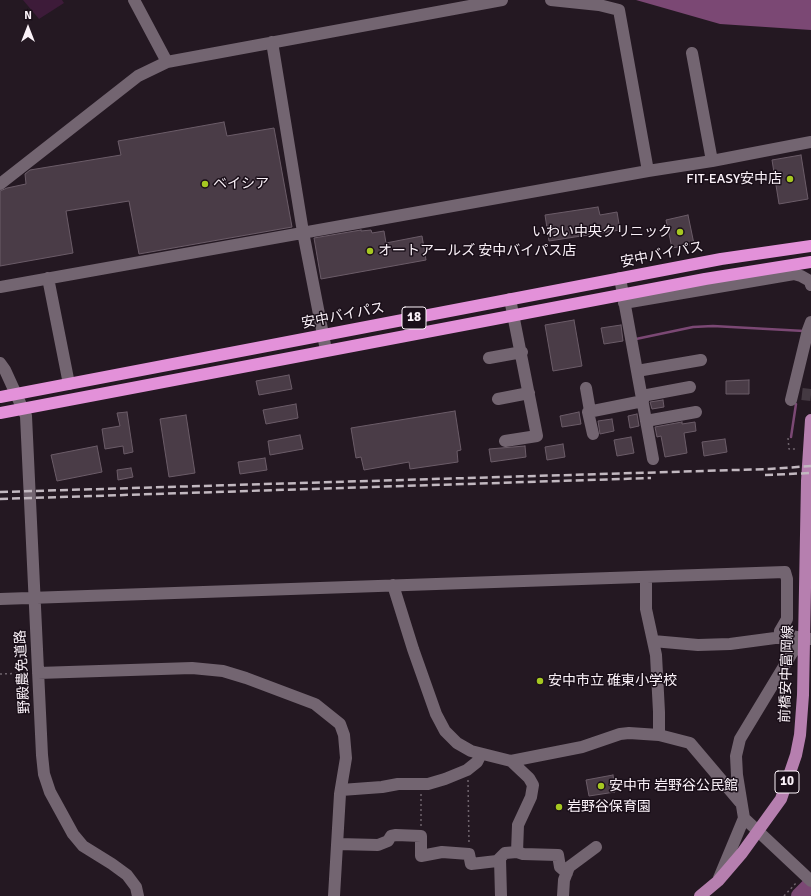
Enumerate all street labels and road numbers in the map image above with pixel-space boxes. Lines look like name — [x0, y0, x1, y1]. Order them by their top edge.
street label: 安中バイパス — [619, 239, 705, 271]
street label: 安中バイパス — [300, 300, 386, 332]
road number: 18 — [402, 307, 426, 329]
street label: 前橋安中富岡線 — [777, 625, 797, 723]
street label: 野殿農免道路 — [12, 630, 34, 714]
road number: 10 — [775, 771, 799, 793]

